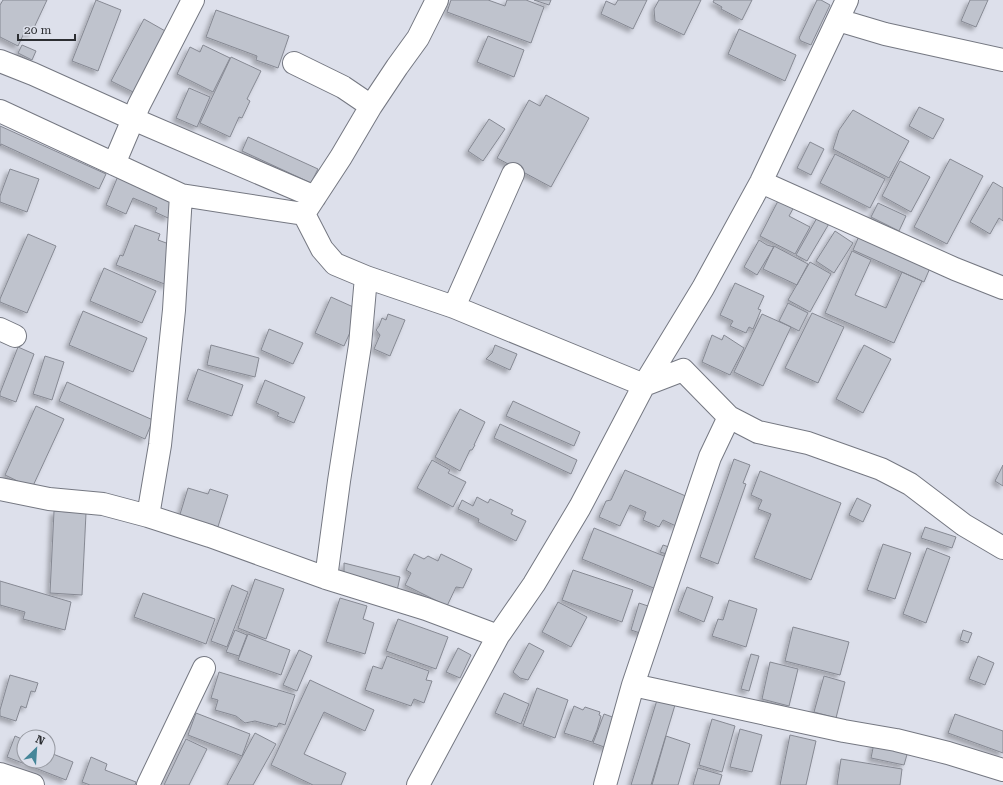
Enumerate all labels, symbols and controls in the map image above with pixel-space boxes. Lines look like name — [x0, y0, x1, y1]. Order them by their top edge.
scale bar — [18, 16, 75, 42]
text: 20 m — [24, 23, 51, 37]
north arrow — [16, 729, 56, 769]
text: N — [33, 733, 47, 748]

